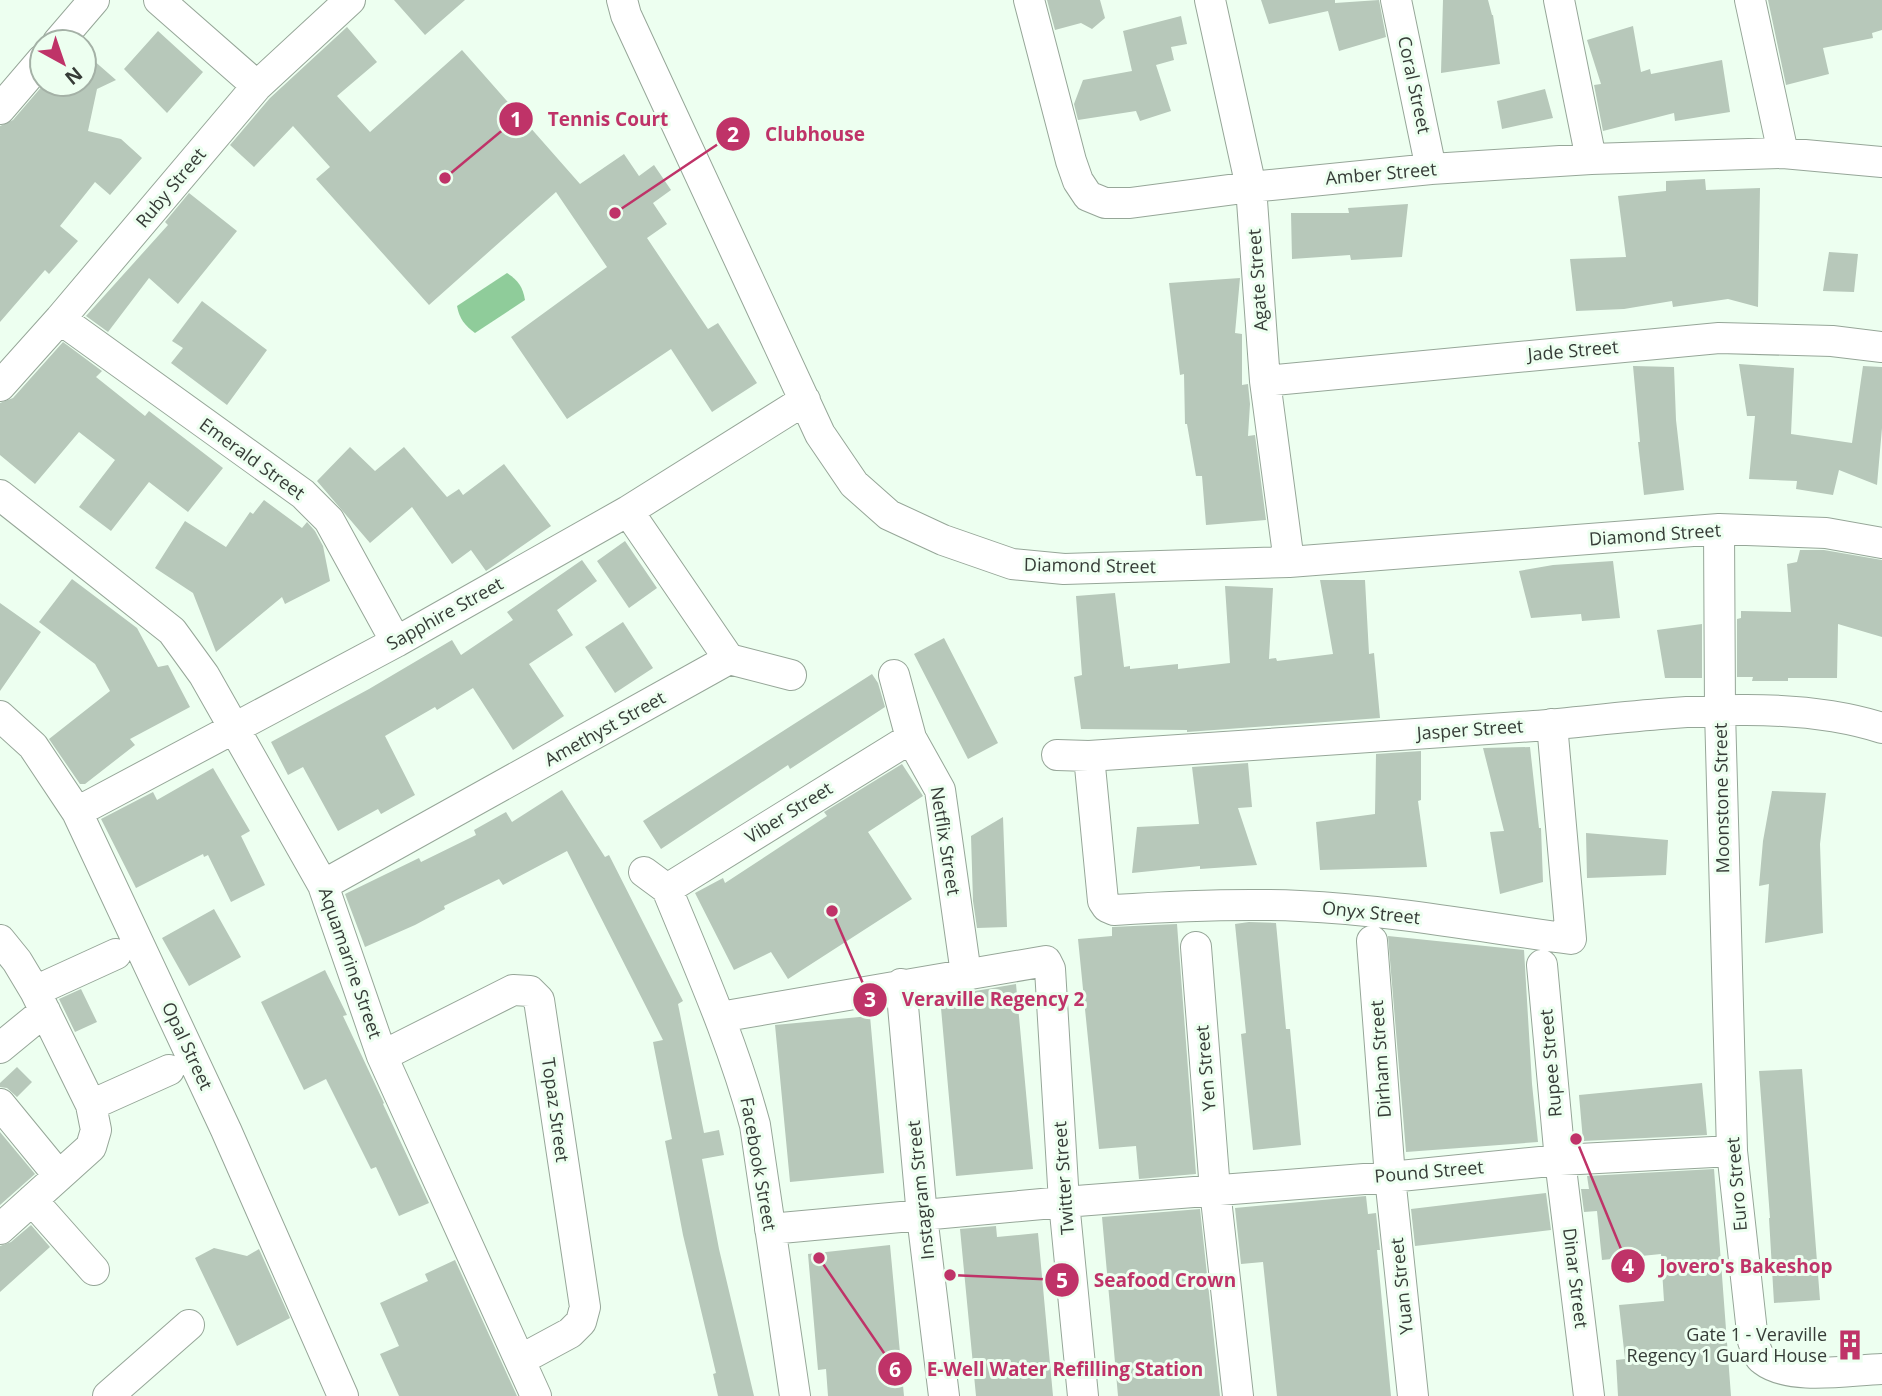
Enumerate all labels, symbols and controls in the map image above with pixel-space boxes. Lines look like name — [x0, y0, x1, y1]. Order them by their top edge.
north arrow — [28, 28, 98, 98]
street label: Coral Street — [1393, 34, 1437, 136]
text: N — [60, 61, 88, 91]
callout: Tennis Court — [498, 99, 682, 139]
text: 1 — [510, 105, 522, 133]
text: Tennis Court — [548, 106, 668, 132]
callout: Clubhouse — [716, 114, 879, 154]
text: 2 — [727, 120, 739, 148]
text: Clubhouse — [765, 121, 865, 147]
street label: Ruby Street — [130, 142, 211, 232]
street label: Amber Street — [1324, 156, 1437, 190]
street label: Agate Street — [1241, 228, 1273, 332]
street label: Jade Street — [1525, 334, 1619, 366]
street label: Emerald Street — [195, 412, 310, 505]
street label: Diamond Street — [1588, 517, 1722, 551]
street label: Diamond Street — [1024, 552, 1156, 578]
street label: Sapphire Street — [382, 571, 507, 655]
street label: Amethyst Street — [540, 685, 669, 771]
street label: Jasper Street — [1414, 713, 1524, 745]
street label: Moonstone Street — [1708, 722, 1734, 874]
street label: Viber Street — [740, 776, 837, 848]
street label: Netflix Street — [926, 785, 966, 897]
street label: Aquamarine Street — [314, 884, 388, 1041]
street label: Onyx Street — [1321, 895, 1421, 929]
callout: Veraville Regency 2 — [852, 980, 1098, 1020]
text: 3 — [864, 985, 876, 1013]
text: Veraville Regency 2 — [902, 986, 1084, 1012]
street label: Opal Street — [157, 998, 219, 1093]
street label: Dirham Street — [1364, 1000, 1396, 1119]
street label: Rupee Street — [1533, 1008, 1567, 1118]
street label: Yen Street — [1189, 1024, 1221, 1112]
street label: Topaz Street — [537, 1056, 575, 1164]
street label: Facebook Street — [735, 1095, 783, 1232]
street label: Instagram Street — [901, 1119, 939, 1261]
street label: Twitter Street — [1047, 1121, 1079, 1236]
street label: Euro Street — [1720, 1136, 1752, 1232]
street label: Pound Street — [1373, 1154, 1485, 1188]
street label: Dinar Street — [1558, 1226, 1594, 1329]
street label: Yuan Street — [1384, 1237, 1418, 1336]
callout: Jovero's Bakeshop — [1610, 1246, 1846, 1286]
text: 4 — [1622, 1252, 1634, 1280]
text: Jovero's Bakeshop — [1658, 1253, 1832, 1279]
callout: Seafood Crown — [1044, 1260, 1250, 1300]
text: 5 — [1056, 1266, 1068, 1294]
text: Seafood Crown — [1094, 1267, 1236, 1293]
place label: Gate 1 - Veraville Regency 1 Guard House — [1627, 1322, 1827, 1367]
building icon: Gate 1 - Veraville Regency 1 Guard House — [1833, 1328, 1867, 1362]
callout: E-Well Water Refilling Station — [877, 1349, 1217, 1389]
text: 6 — [889, 1355, 901, 1383]
text: E-Well Water Refilling Station — [927, 1356, 1203, 1382]

